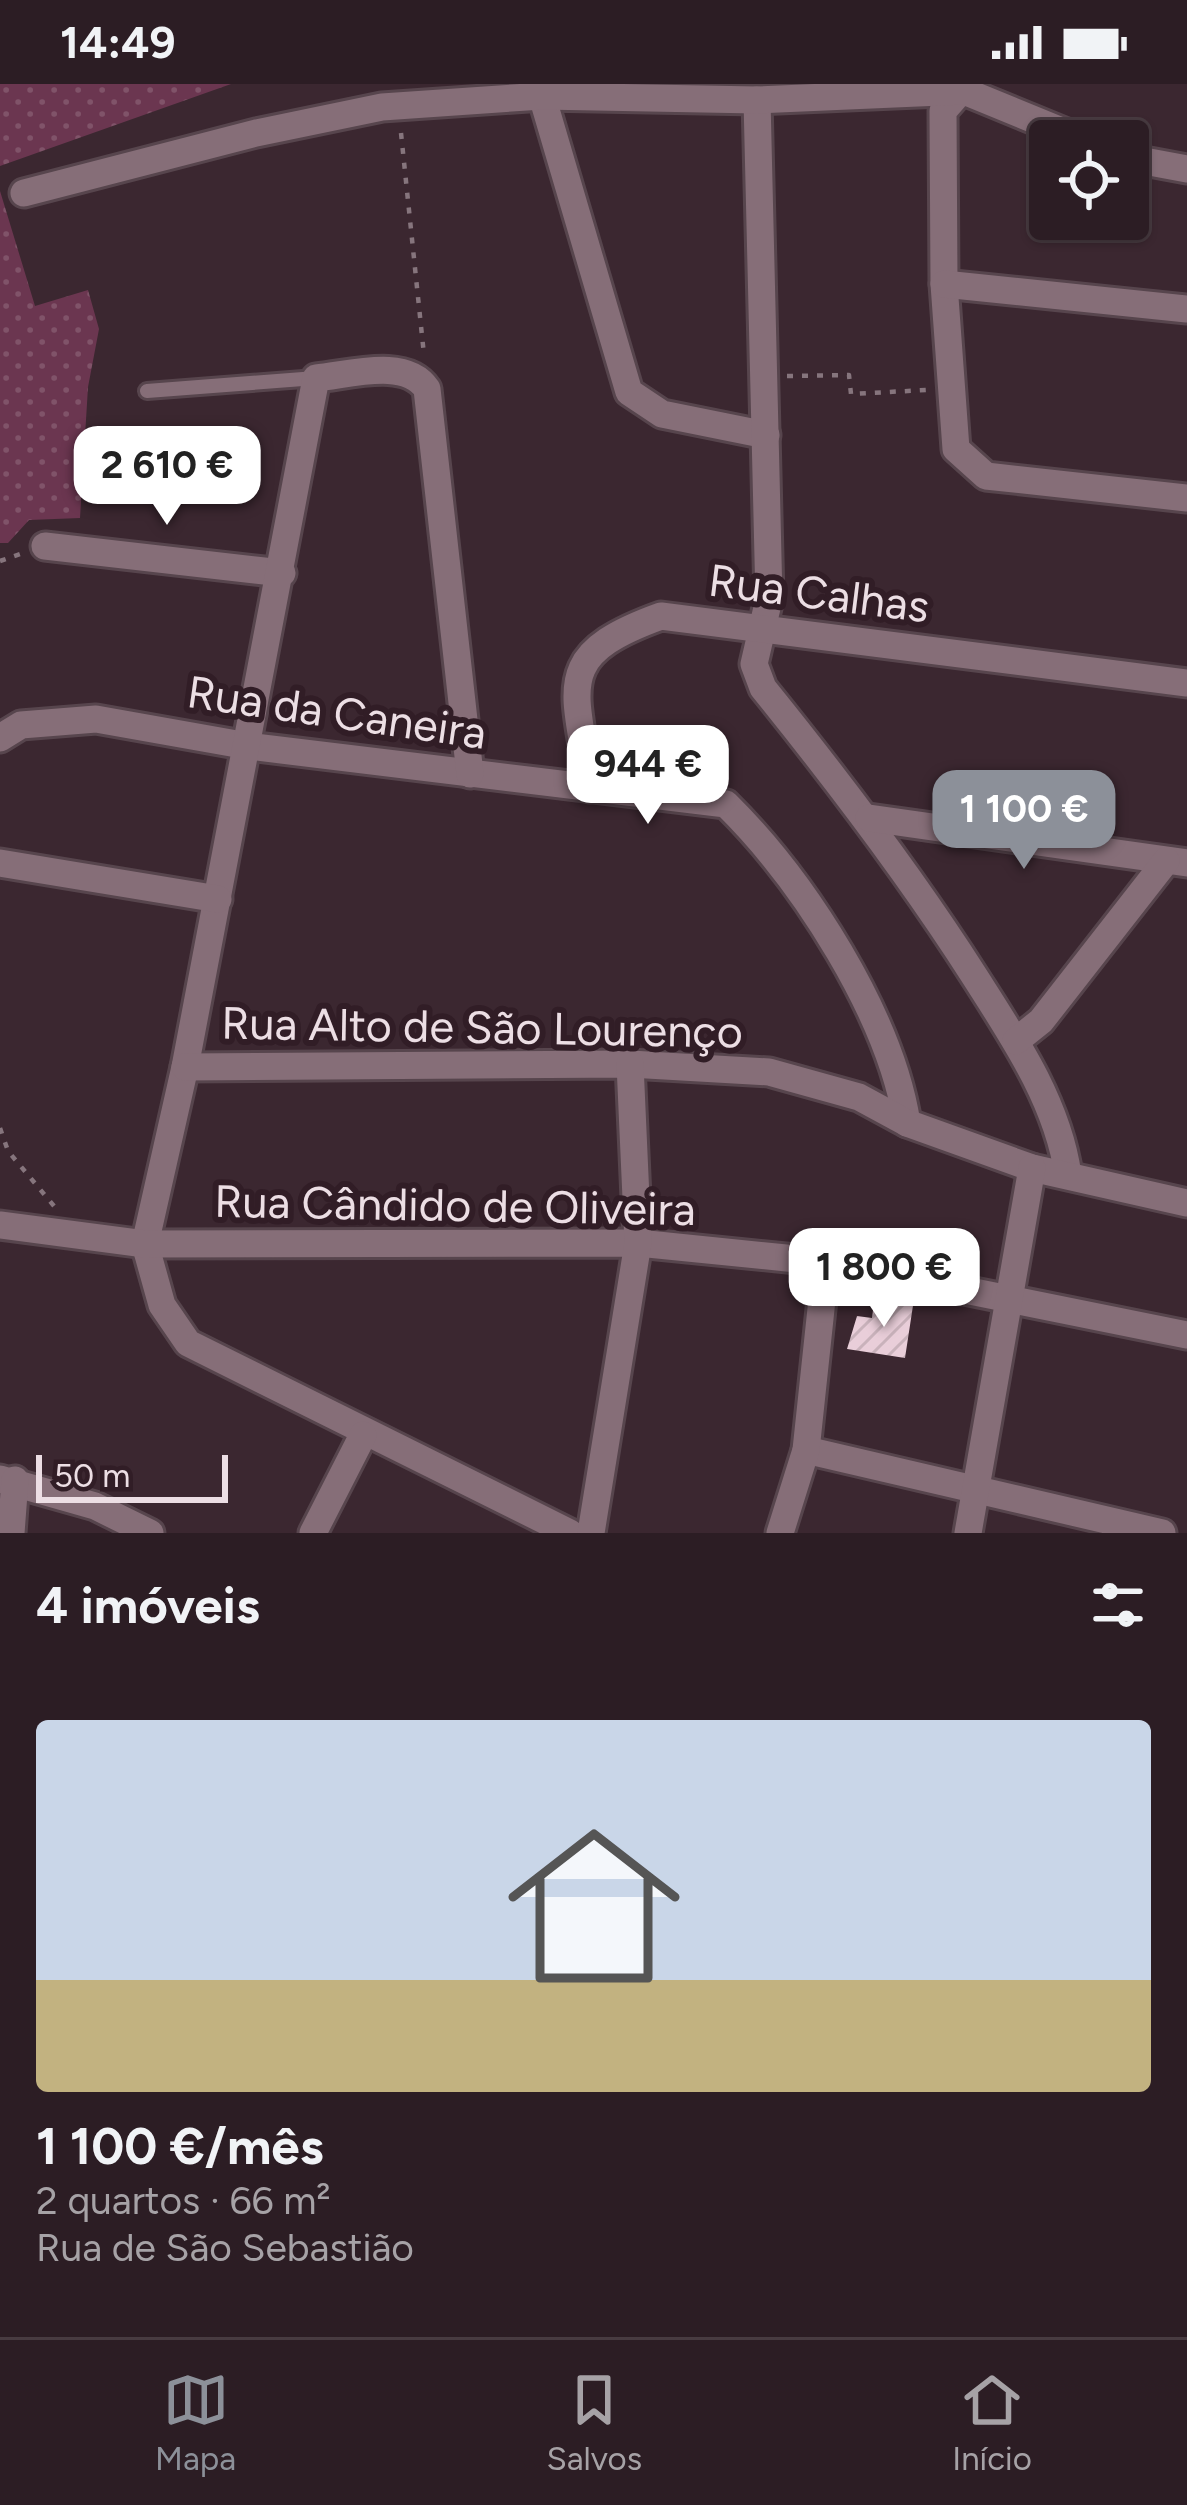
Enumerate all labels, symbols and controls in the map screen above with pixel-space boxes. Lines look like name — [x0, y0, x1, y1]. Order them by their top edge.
text: 14:49 — [60, 15, 176, 69]
map controls — [1029, 120, 1149, 240]
button: locate — [1029, 120, 1149, 240]
pin: 2 610 € — [56, 426, 278, 528]
text: 2 610 € — [101, 441, 233, 488]
street label: Rua Calhas — [706, 553, 932, 633]
street label: Rua da Caneira — [184, 664, 490, 760]
pin: 944 € — [564, 725, 732, 827]
text: 944 € — [594, 740, 702, 787]
pin: 1 100 € — [913, 770, 1135, 872]
text: 1 100 € — [959, 785, 1089, 832]
street label: Rua Alto de São Lourenço — [221, 995, 743, 1059]
street label: Rua Cândido de Oliveira — [214, 1174, 696, 1236]
pin: 1 800 € — [773, 1228, 995, 1330]
text: 1 800 € — [816, 1243, 952, 1290]
scale bar — [36, 1449, 228, 1502]
text: 50 m — [54, 1456, 130, 1495]
icon: filters — [1085, 1572, 1151, 1638]
text: 4 imóveis — [36, 1575, 260, 1636]
icon: home — [486, 1798, 702, 2014]
text: 1 100 €/mês — [36, 2116, 324, 2177]
text: 2 quartos · 66 m² — [36, 2177, 330, 2224]
text: Rua de São Sebastião — [36, 2224, 414, 2271]
tab: Mapa — [155, 2367, 236, 2478]
tab: Salvos — [546, 2367, 642, 2478]
tab: Início — [952, 2367, 1032, 2478]

